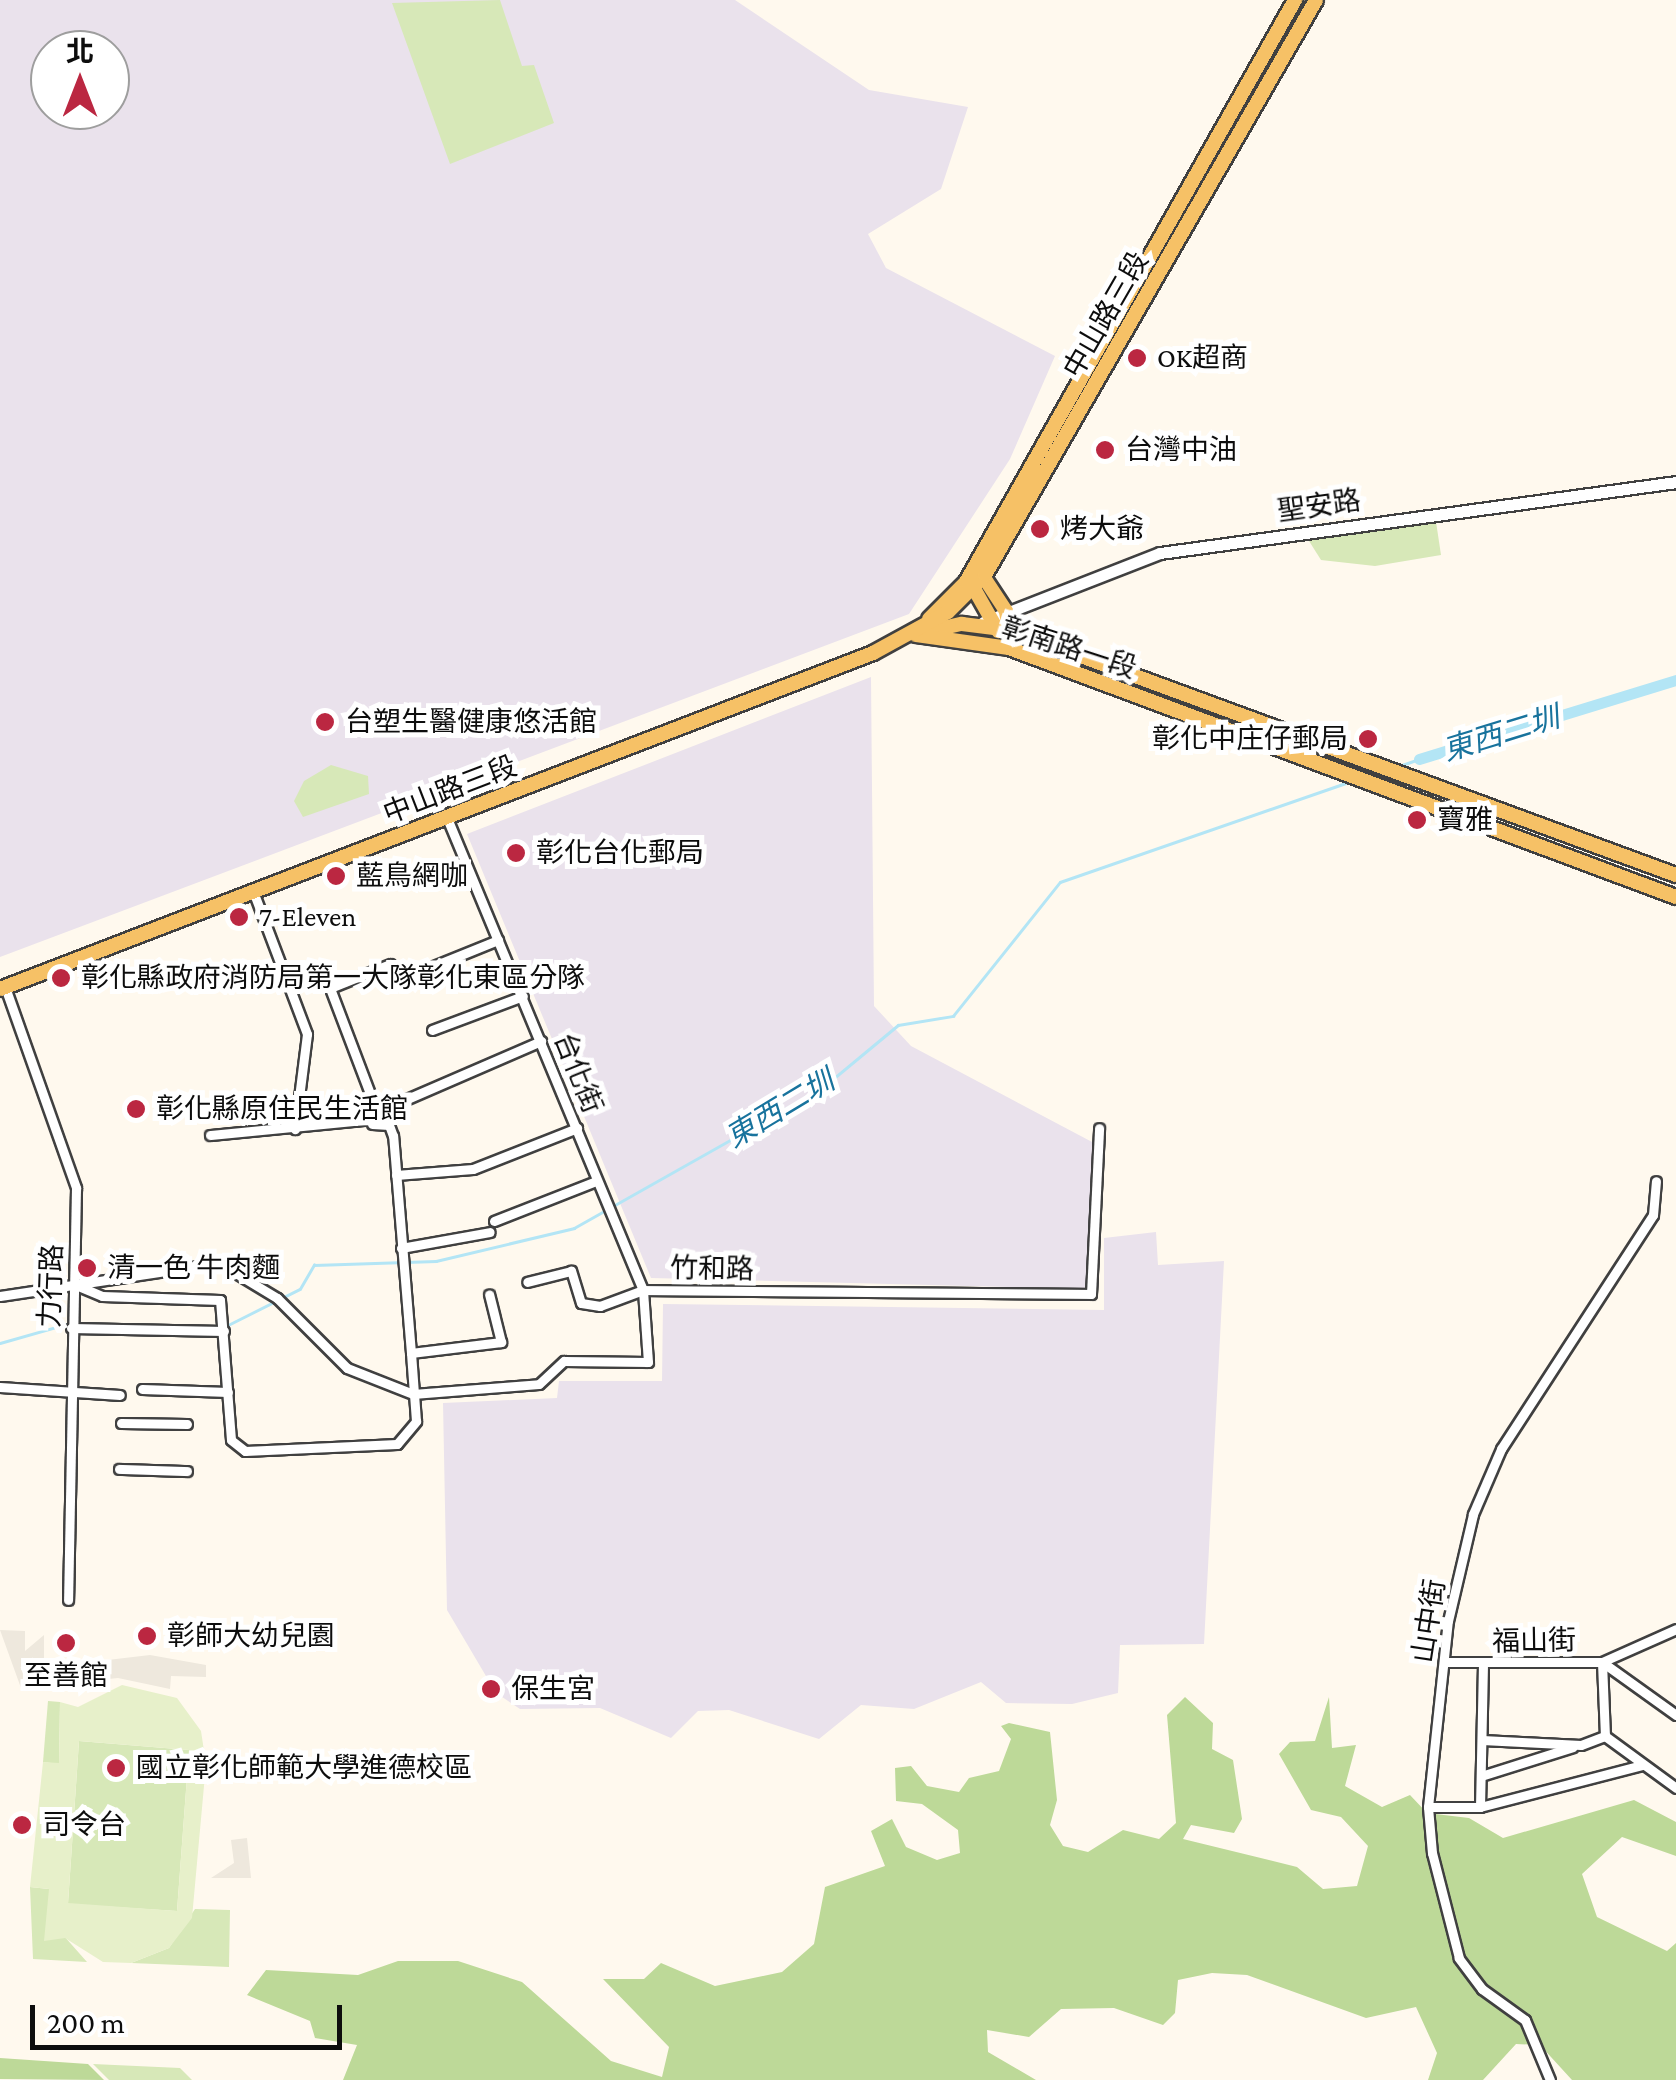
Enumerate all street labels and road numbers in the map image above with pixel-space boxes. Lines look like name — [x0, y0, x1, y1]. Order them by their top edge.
street label: 中山路三段 — [1056, 246, 1156, 384]
street label: 聖安路 — [1275, 484, 1363, 528]
street label: 彰南路一段 — [997, 610, 1141, 686]
street label: 中山路三段 — [379, 749, 521, 831]
street label: 台化街 — [547, 1028, 609, 1118]
street label: 力行路 — [33, 1243, 69, 1329]
street label: 竹和路 — [670, 1251, 754, 1287]
street label: 山中街 — [1406, 1577, 1452, 1665]
street label: 福山街 — [1492, 1623, 1576, 1659]

